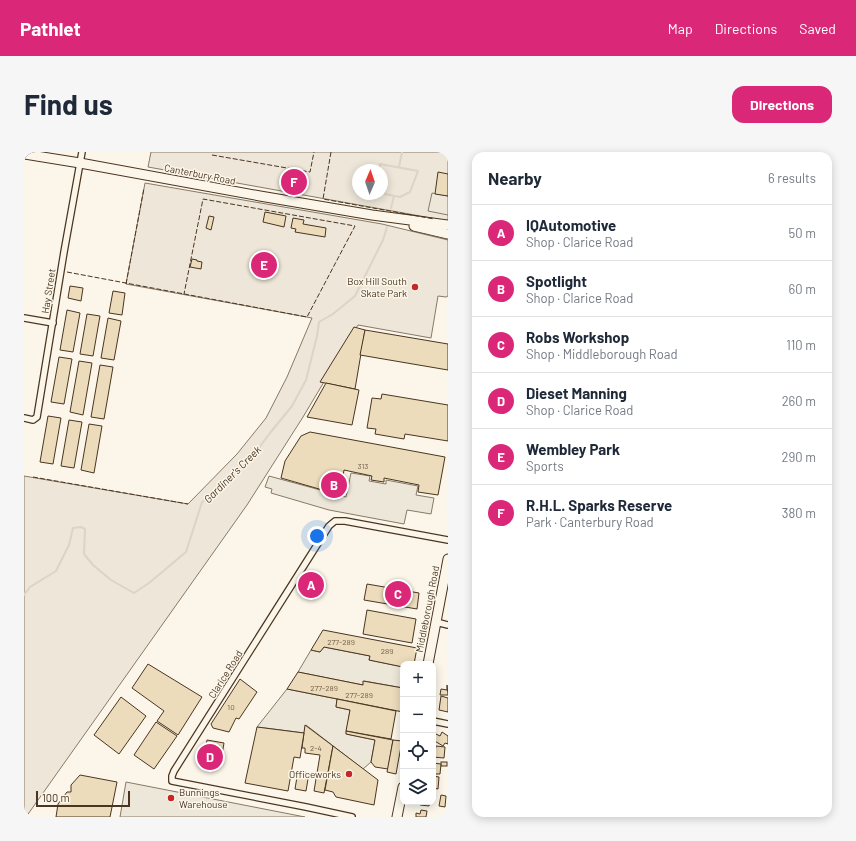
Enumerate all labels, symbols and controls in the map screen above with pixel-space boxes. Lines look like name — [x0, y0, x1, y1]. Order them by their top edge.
text: Pathlet — [20, 17, 81, 40]
text: Map — [668, 20, 693, 37]
text: Directions — [715, 20, 777, 37]
text: Saved — [799, 20, 836, 37]
button: Directions — [732, 86, 832, 123]
text: Find us — [24, 87, 113, 121]
street label: Canterbury Road — [163, 161, 237, 187]
north arrow — [352, 164, 388, 200]
pin: F — [281, 167, 307, 197]
text: Nearby — [488, 168, 542, 188]
text: 6 results — [768, 170, 816, 186]
text: IQAutomotive — [526, 216, 616, 234]
text: A — [497, 225, 505, 241]
text: 50 m — [789, 225, 816, 241]
text: Shop · Clarice Road — [526, 234, 633, 250]
pin: E — [251, 250, 277, 280]
street label: Hay Street — [39, 267, 58, 314]
text: Spotlight — [526, 272, 587, 290]
place label: Box Hill South Skate Park — [347, 275, 407, 299]
text: B — [497, 281, 505, 297]
text: 60 m — [789, 281, 816, 297]
marker: Box Hill South Skate Park — [410, 282, 420, 292]
text: Shop · Clarice Road — [526, 290, 633, 306]
text: Robs Workshop — [526, 328, 629, 346]
text: C — [497, 337, 505, 353]
text: 110 m — [786, 337, 816, 353]
text: Shop · Middleborough Road — [526, 346, 678, 362]
text: Dieset Manning — [526, 384, 627, 402]
text: D — [497, 393, 505, 409]
text: 260 m — [782, 393, 816, 409]
text: Shop · Clarice Road — [526, 402, 633, 418]
text: Wembley Park — [526, 440, 620, 458]
water label: Gardiner's Creek — [201, 442, 264, 505]
text: E — [497, 449, 505, 465]
text: 290 m — [782, 449, 816, 465]
text: Sports — [526, 458, 564, 474]
house number: 313 — [358, 461, 368, 471]
pin: B — [321, 470, 347, 500]
text: R.H.L. Sparks Reserve — [526, 496, 672, 514]
text: F — [497, 505, 505, 521]
text: 380 m — [782, 505, 816, 521]
text: Park · Canterbury Road — [526, 514, 654, 530]
your location — [307, 526, 327, 546]
street label: Middleborough Road — [413, 564, 441, 654]
pin: A — [298, 570, 324, 600]
pin: C — [385, 579, 411, 609]
house number: 277-289 — [327, 637, 355, 647]
house number: 289 — [381, 646, 393, 656]
street label: Clarice Road — [206, 648, 244, 700]
map controls — [400, 661, 436, 805]
button: + — [400, 661, 436, 697]
house number: 277-289 — [310, 683, 338, 693]
house number: 277-289 — [345, 690, 373, 700]
button: − — [400, 697, 436, 733]
house number: 10 — [227, 702, 235, 712]
button: locate — [400, 733, 436, 769]
pin: D — [197, 742, 223, 772]
house number: 2-4 — [310, 743, 322, 753]
place label: Officeworks — [289, 768, 341, 780]
marker: Officeworks — [344, 769, 354, 779]
button: layers — [400, 769, 436, 805]
place label: Bunnings Warehouse — [179, 786, 228, 810]
scale bar — [36, 789, 130, 808]
text: 100 m — [42, 791, 70, 804]
marker: Bunnings Warehouse — [166, 793, 176, 803]

